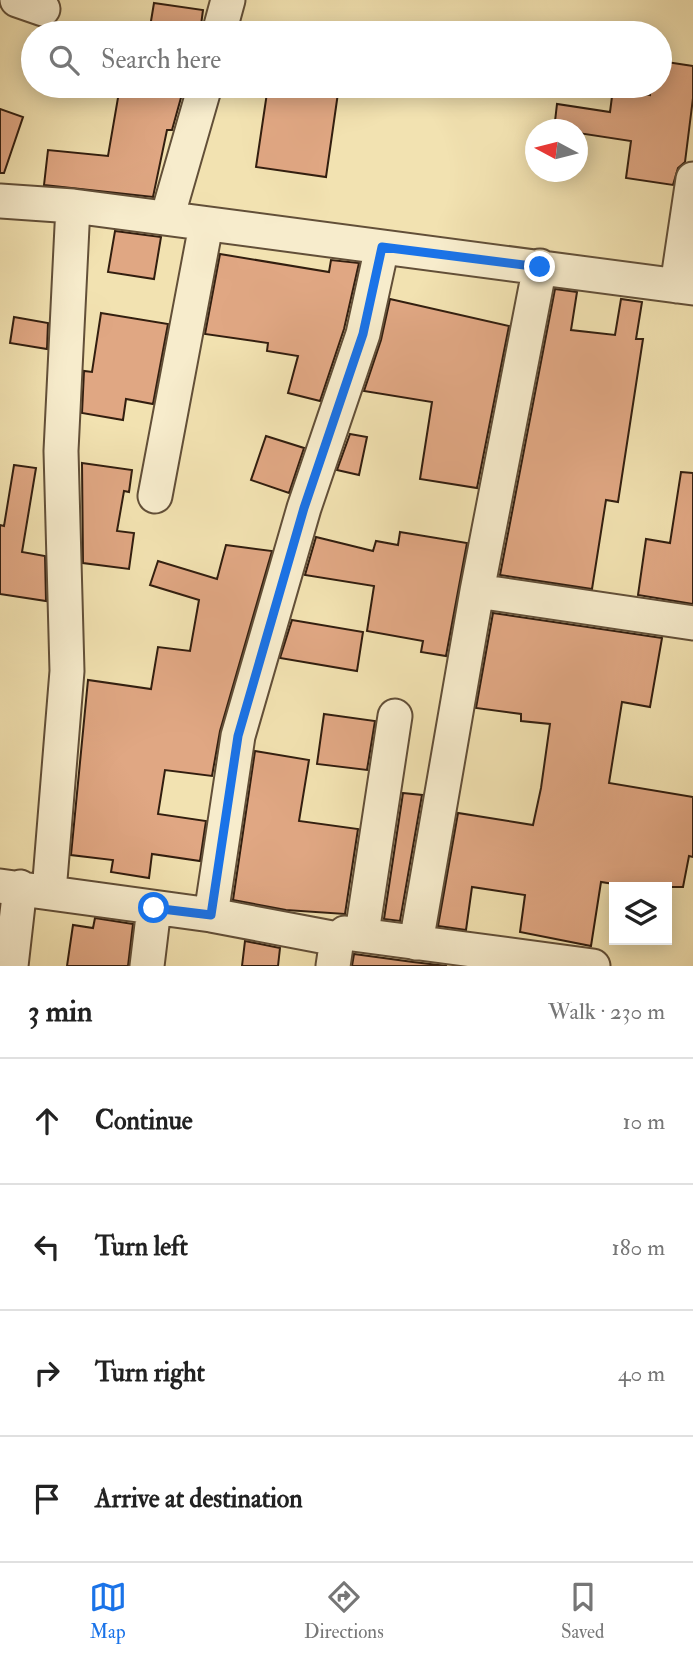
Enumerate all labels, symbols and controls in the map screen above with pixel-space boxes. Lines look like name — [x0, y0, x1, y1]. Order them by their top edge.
search box — [21, 21, 672, 98]
icon: search — [45, 41, 83, 79]
text: Search here — [101, 44, 221, 76]
north arrow — [525, 119, 588, 182]
route end — [524, 251, 555, 282]
map controls — [609, 882, 672, 945]
button: layers — [609, 882, 672, 945]
route start — [138, 892, 169, 923]
text: 3 min — [28, 993, 93, 1030]
text: Walk · 230 m — [548, 997, 665, 1026]
icon: ahead — [28, 1102, 66, 1140]
text: Continue — [95, 1105, 193, 1137]
text: 10 m — [622, 1107, 665, 1136]
icon: left — [28, 1228, 66, 1266]
text: Turn left — [95, 1231, 188, 1263]
text: 180 m — [612, 1233, 665, 1262]
icon: right — [28, 1354, 66, 1392]
text: Turn right — [95, 1357, 205, 1389]
text: 40 m — [618, 1359, 665, 1388]
icon: arrive — [28, 1480, 66, 1518]
text: Arrive at destination — [95, 1483, 303, 1515]
tab: Map — [89, 1578, 127, 1644]
tab: Directions — [304, 1578, 384, 1644]
tab: Saved — [561, 1578, 604, 1644]

